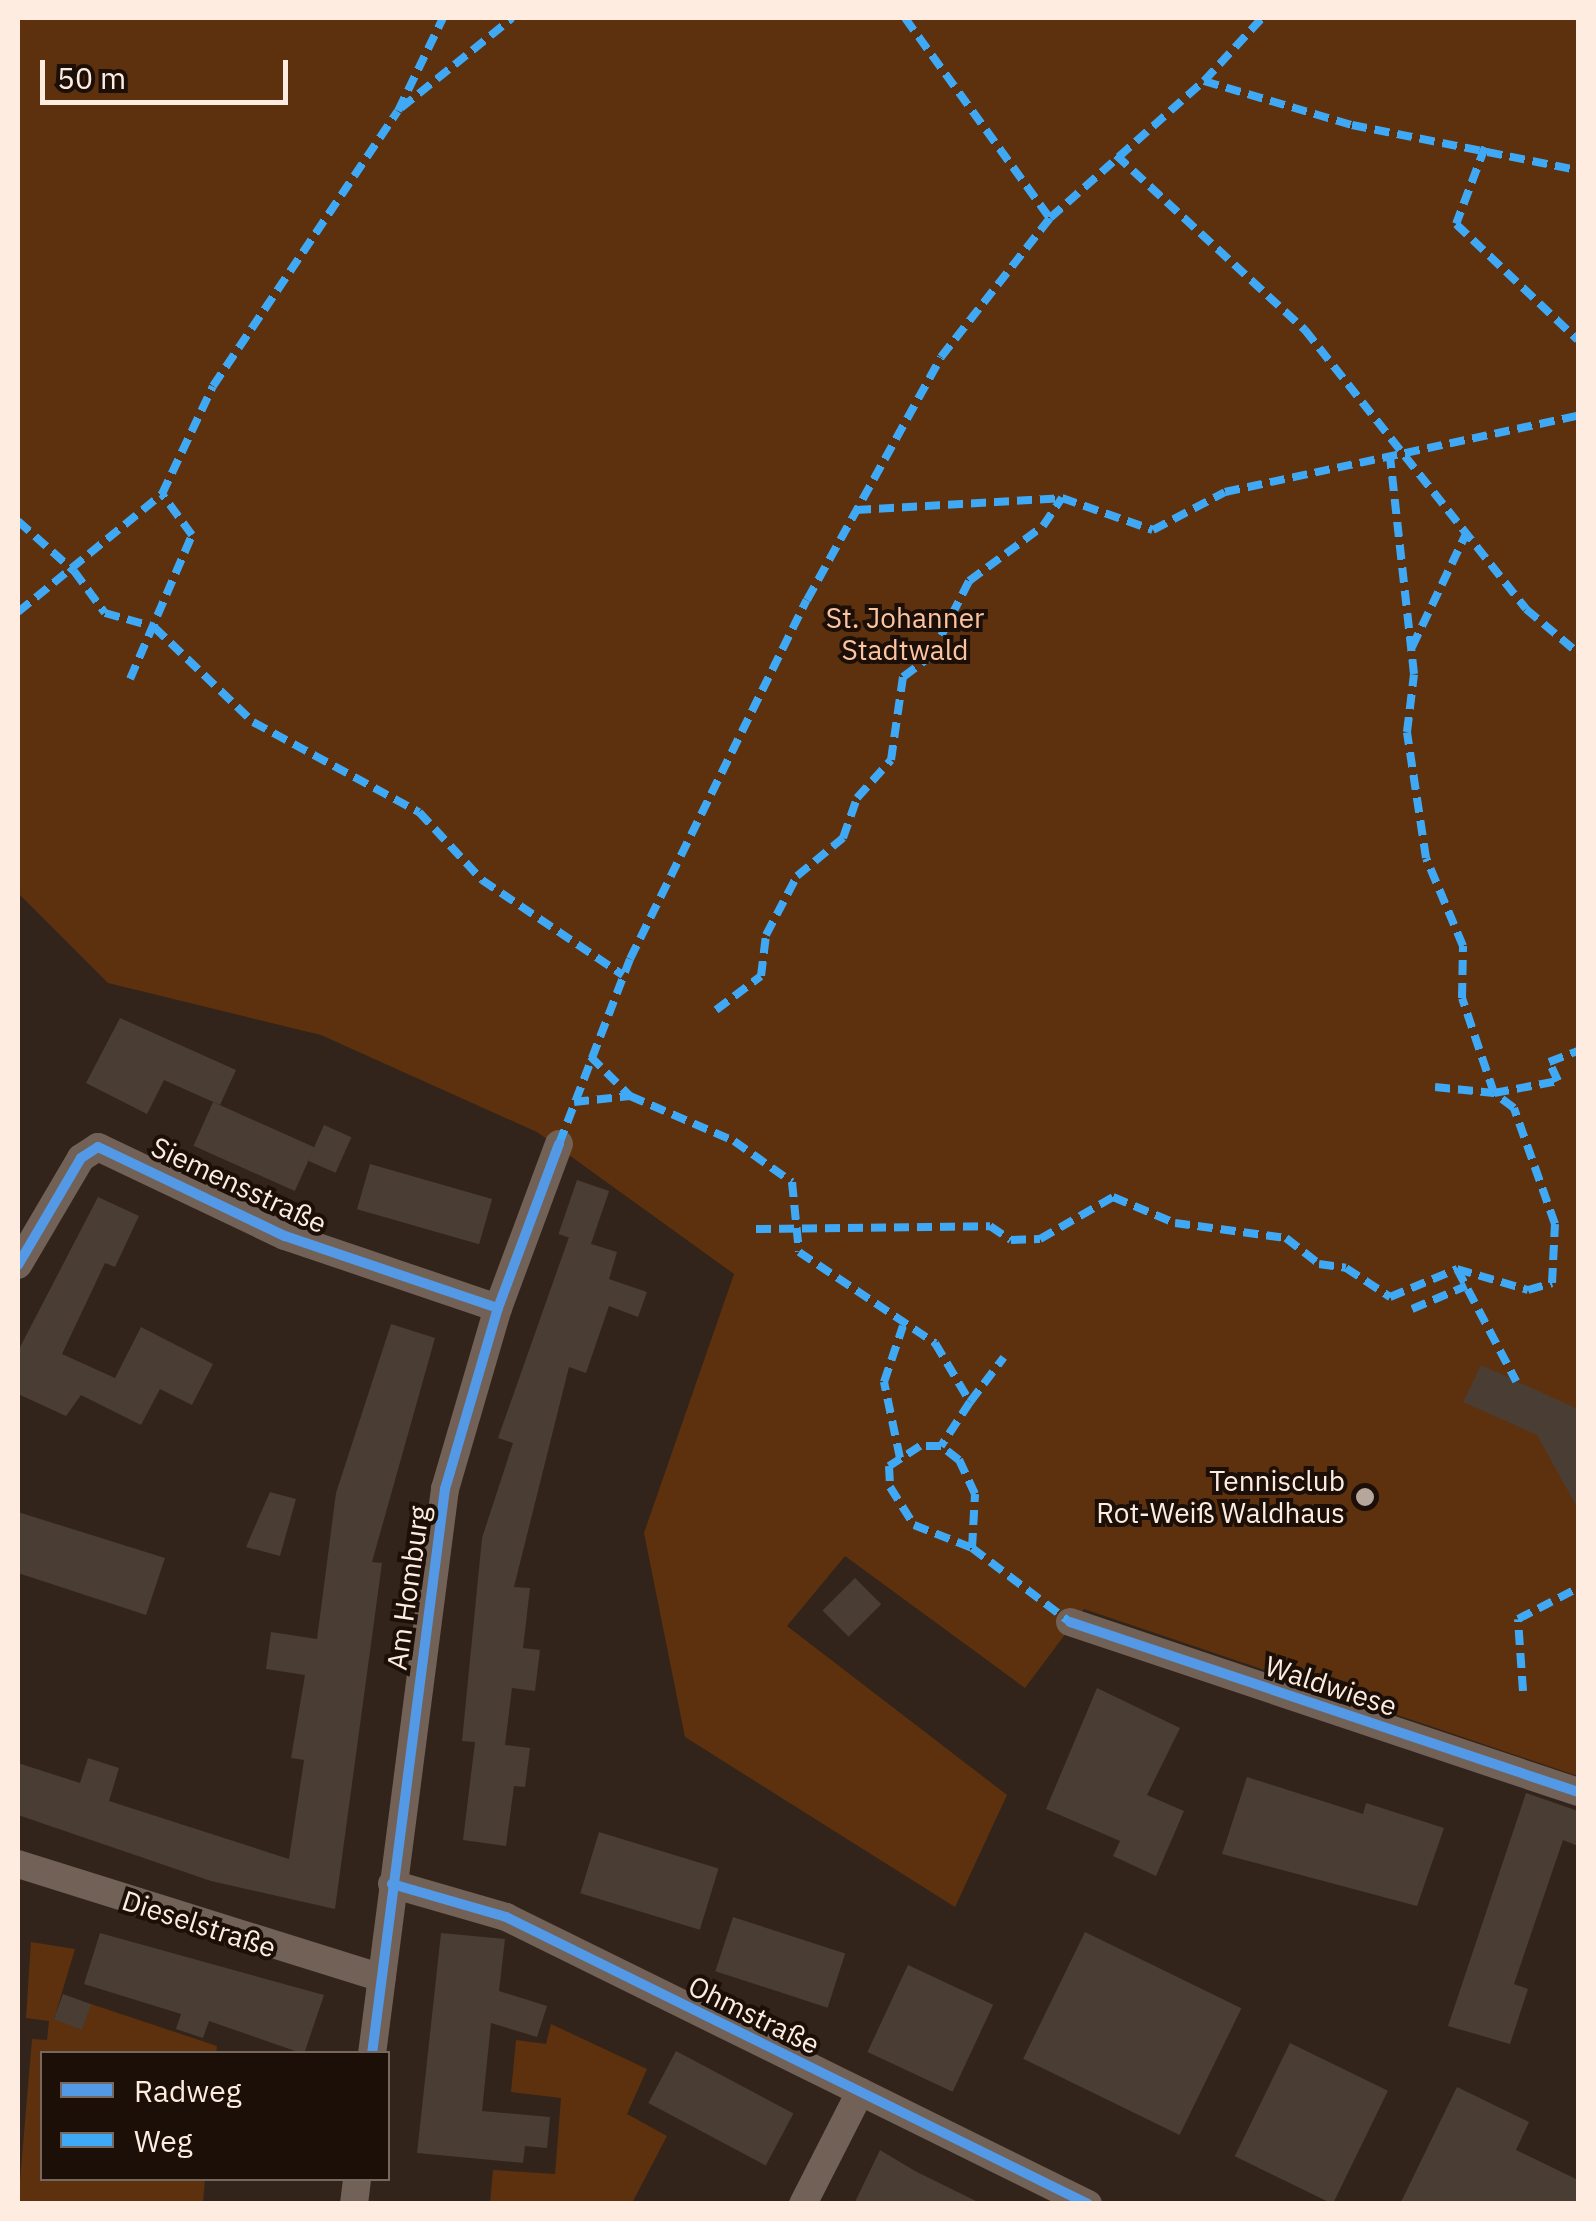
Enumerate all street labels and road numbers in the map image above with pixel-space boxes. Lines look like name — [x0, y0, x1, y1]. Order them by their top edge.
street label: Siemensstraße — [146, 1130, 332, 1240]
street label: Am Homburg — [380, 1504, 436, 1672]
street label: Waldwiese — [1261, 1649, 1401, 1723]
street label: Dieselstraße — [118, 1883, 280, 1965]
street label: Ohmstraße — [683, 1969, 825, 2061]

